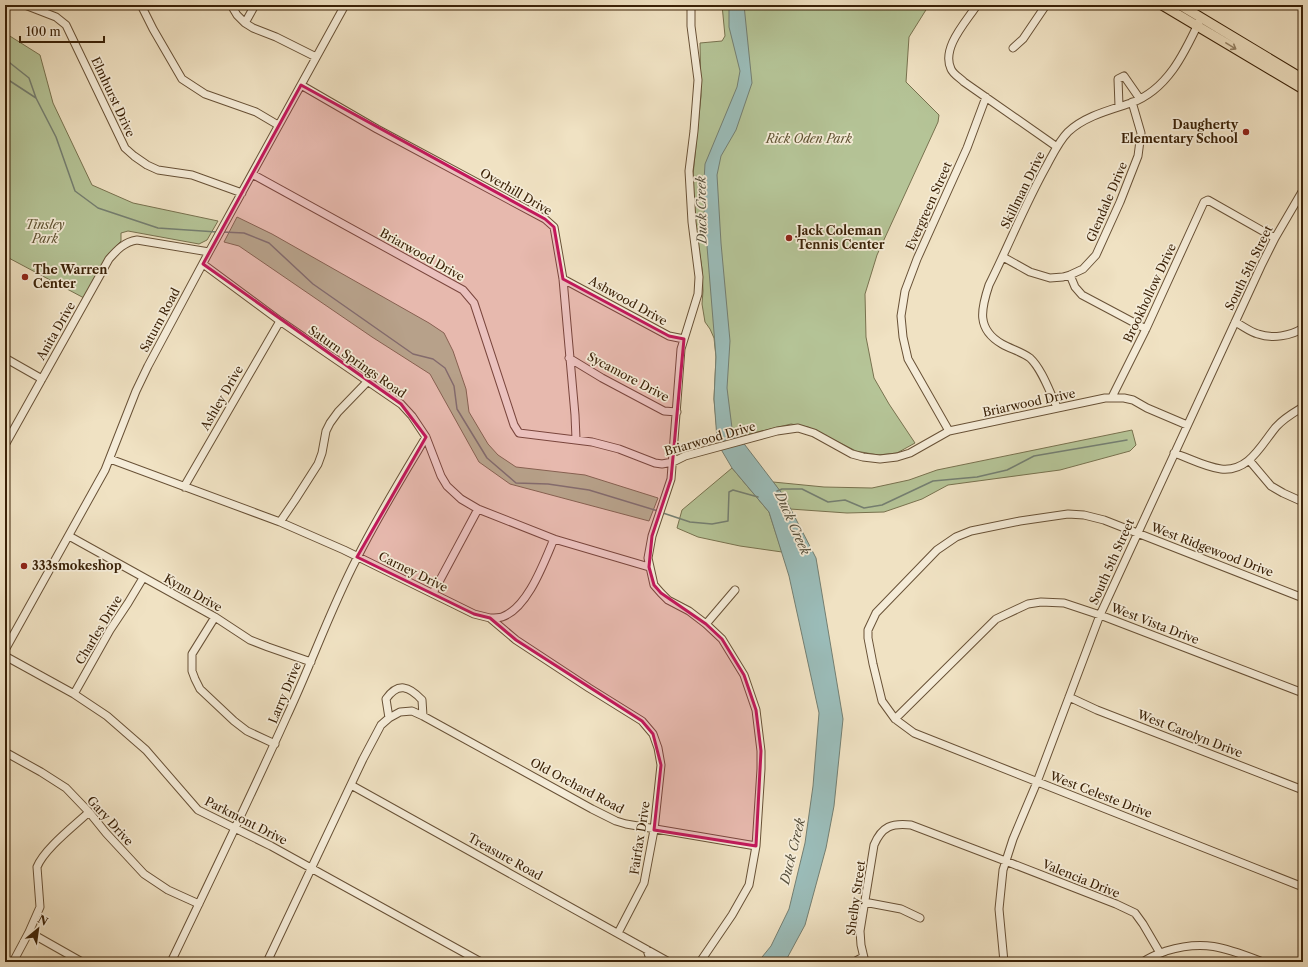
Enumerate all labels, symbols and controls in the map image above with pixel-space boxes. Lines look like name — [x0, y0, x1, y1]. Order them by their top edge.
scale bar — [20, 18, 104, 44]
text: 100 m — [26, 24, 61, 39]
one-way arrow — [1225, 43, 1237, 51]
street label: Elmhurst Drive — [88, 54, 139, 140]
place label: Daugherty Elementary School — [1121, 117, 1239, 146]
marker: Daugherty Elementary School — [1241, 127, 1251, 137]
park label: Rick Oden Park — [765, 131, 853, 146]
street label: Skillman Drive — [997, 148, 1048, 231]
street label: Evergreen Street — [902, 158, 955, 252]
street label: Glendale Drive — [1083, 159, 1130, 244]
street label: Overhill Drive — [478, 165, 555, 218]
water label: Duck Creek — [692, 176, 710, 245]
park label: Tinsley Park — [25, 217, 65, 246]
street label: South 5th Street — [1222, 222, 1276, 313]
place label: Jack Coleman Tennis Center — [795, 223, 885, 252]
street label: Briarwood Drive — [377, 225, 467, 284]
marker: Jack Coleman Tennis Center — [784, 233, 794, 243]
street label: Brookhollow Drive — [1120, 241, 1179, 345]
place label: The Warren Center — [33, 262, 108, 291]
marker: The Warren Center — [20, 272, 30, 282]
street label: Ashwood Drive — [586, 272, 670, 328]
street label: Saturn Road — [136, 284, 183, 354]
street label: Anita Drive — [32, 299, 78, 363]
street label: Saturn Springs Road — [305, 322, 410, 401]
street label: Sycamore Drive — [585, 349, 672, 405]
street label: Ashley Drive — [196, 362, 246, 434]
street label: Briarwood Drive — [981, 385, 1077, 420]
street label: Briarwood Drive — [662, 418, 758, 459]
water label: Duck Creek — [772, 488, 814, 557]
street label: South 5th Street — [1086, 516, 1137, 607]
street label: West Ridgewood Drive — [1148, 519, 1276, 580]
street label: Carney Drive — [376, 548, 451, 595]
place label: 333smokeshop — [32, 558, 122, 573]
marker: 333smokeshop — [19, 561, 29, 571]
street label: Kynn Drive — [161, 570, 225, 615]
street label: Charles Drive — [72, 592, 125, 667]
street label: West Vista Drive — [1108, 599, 1202, 647]
street label: Larry Drive — [265, 660, 304, 726]
street label: West Carolyn Drive — [1135, 706, 1245, 761]
street label: Old Orchard Road — [528, 755, 627, 817]
street label: West Celeste Drive — [1047, 768, 1155, 821]
street label: Gary Drive — [84, 793, 137, 849]
street label: Parkmont Drive — [202, 793, 290, 848]
street label: Fairfax Drive — [626, 800, 653, 876]
water label: Duck Creek — [776, 816, 808, 887]
street label: Treasure Road — [465, 830, 546, 884]
street label: Valencia Drive — [1039, 856, 1122, 901]
street label: Shelby Street — [843, 859, 868, 936]
north arrow — [18, 909, 58, 949]
text: N — [35, 912, 51, 929]

